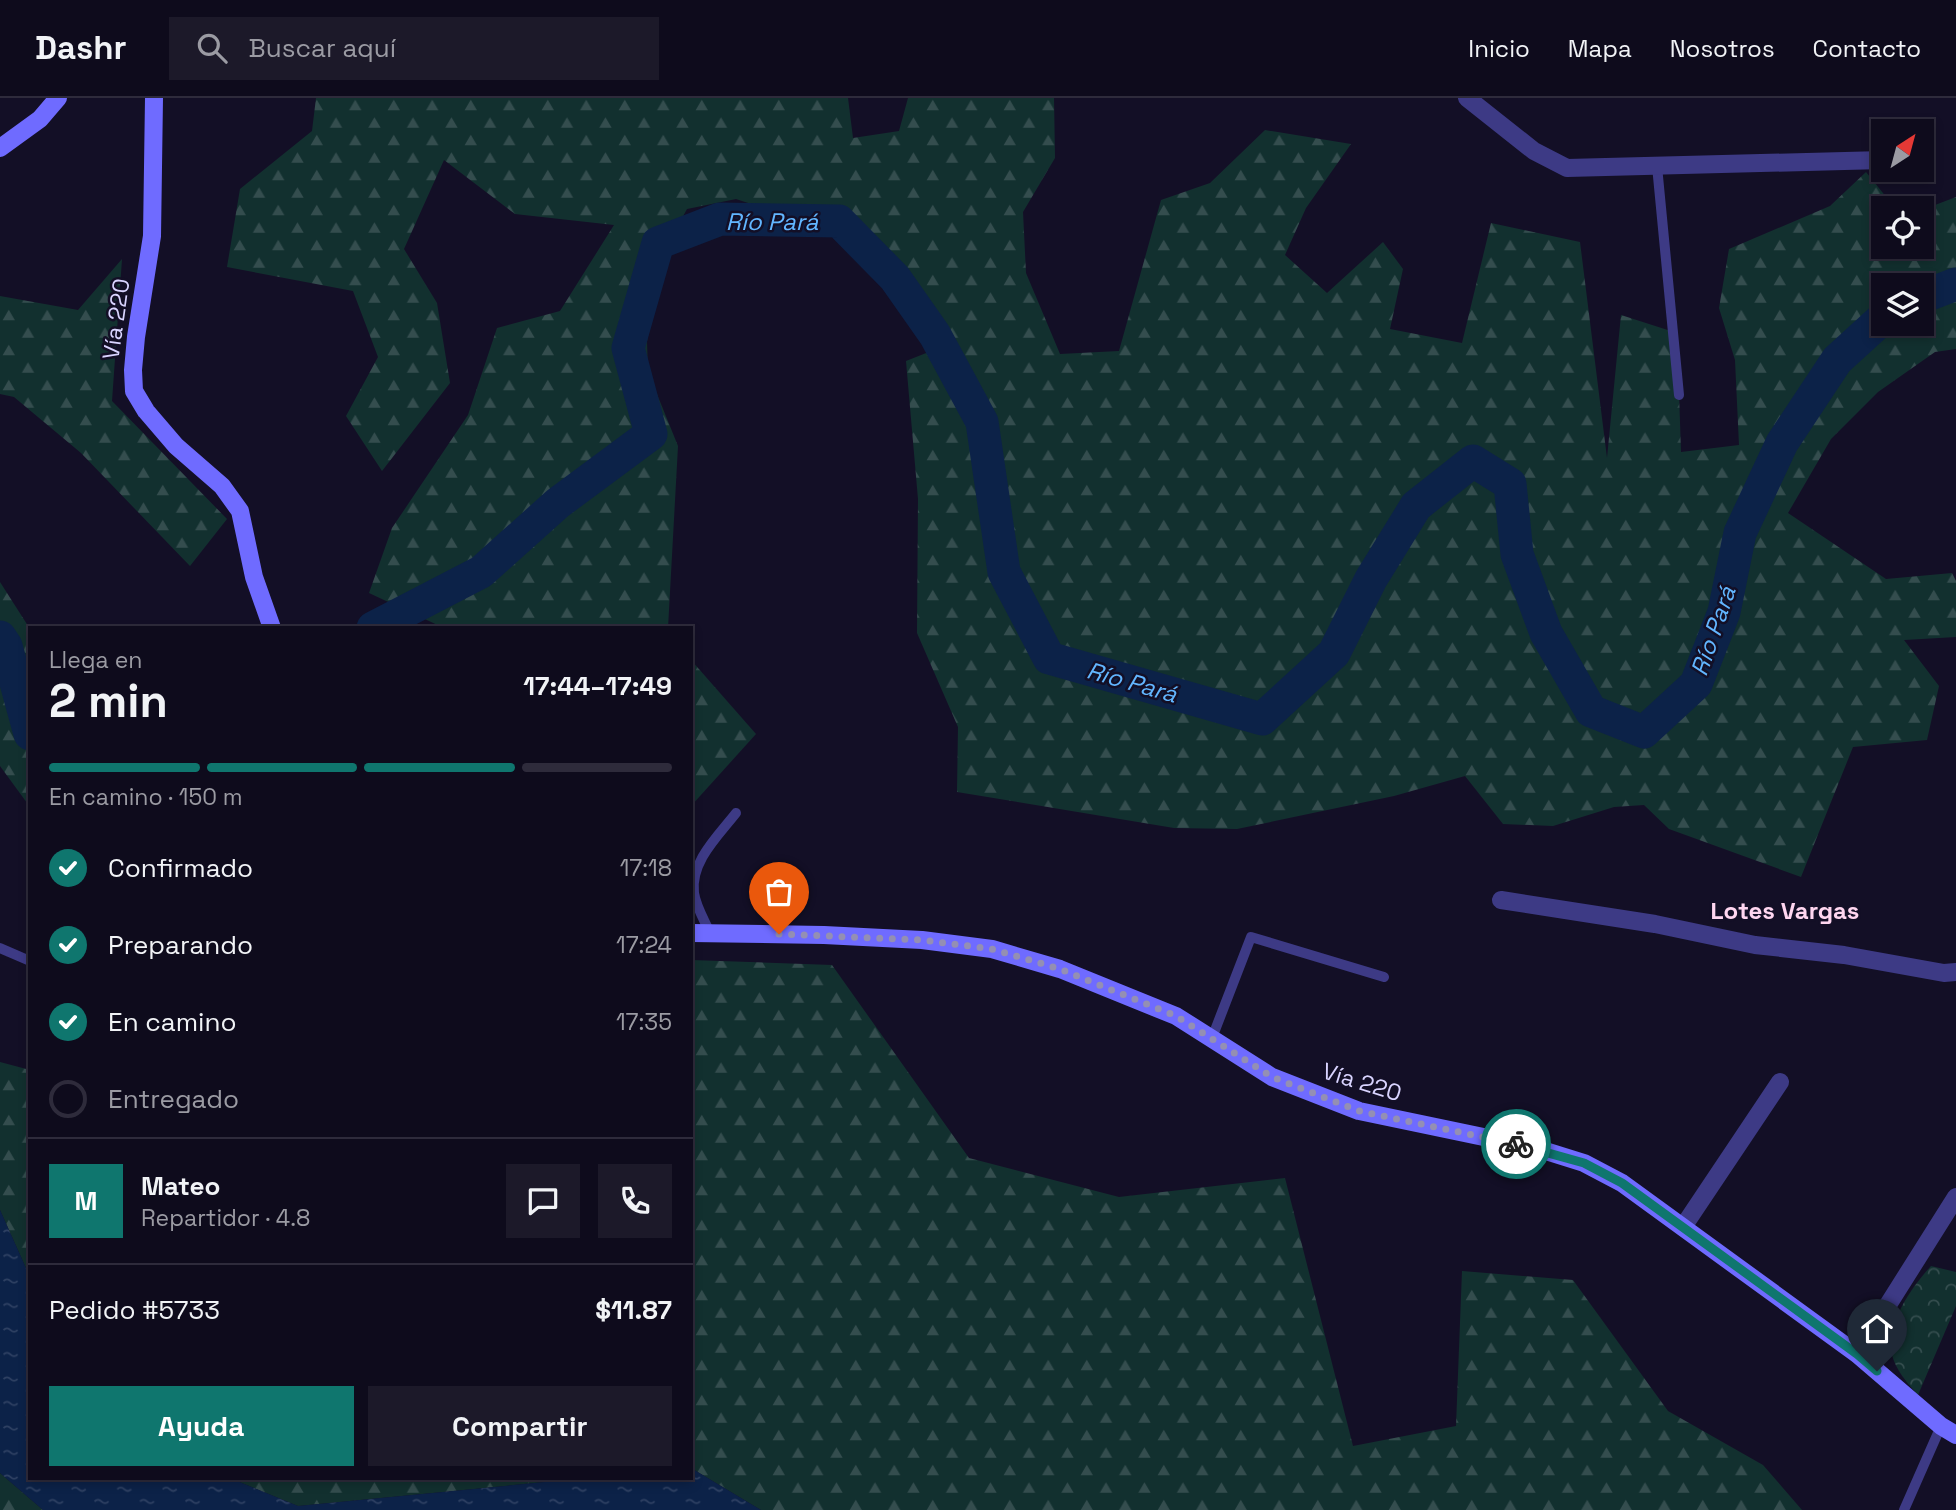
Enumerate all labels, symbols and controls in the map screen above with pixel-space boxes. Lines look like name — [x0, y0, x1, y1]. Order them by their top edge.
search box — [169, 17, 659, 80]
text: Dashr — [35, 27, 127, 69]
icon: search — [193, 29, 231, 67]
text: Buscar aquí — [249, 31, 396, 65]
text: Inicio — [1468, 33, 1530, 64]
text: Mapa — [1568, 33, 1632, 64]
text: Nosotros — [1670, 33, 1775, 64]
text: Contacto — [1813, 33, 1921, 64]
north arrow — [1871, 119, 1934, 182]
map controls — [1871, 119, 1934, 336]
button: locate — [1871, 196, 1934, 259]
water label: Río Pará — [726, 206, 818, 237]
button: layers — [1871, 273, 1934, 336]
street label: Vía 220 — [95, 277, 137, 361]
water label: Río Pará — [1683, 582, 1743, 680]
text: Llega en — [49, 645, 142, 675]
water label: Río Pará — [1083, 654, 1181, 710]
text: 17:44–17:49 — [523, 669, 672, 703]
text: 2 min — [49, 672, 168, 730]
text: En camino · 150 m — [49, 782, 243, 812]
icon: check — [49, 849, 87, 887]
text: Confirmado — [108, 851, 253, 885]
text: 17:18 — [620, 853, 672, 883]
pin — [749, 862, 809, 934]
icon: bag — [760, 873, 798, 911]
district label: Lotes Vargas — [1711, 895, 1859, 926]
icon: check — [49, 926, 87, 964]
text: Preparando — [108, 928, 253, 962]
text: 17:24 — [616, 930, 672, 960]
icon: check — [49, 1003, 87, 1041]
text: En camino — [108, 1005, 237, 1039]
text: 17:35 — [616, 1007, 672, 1037]
street label: Vía 220 — [1319, 1056, 1405, 1108]
text: Entregado — [108, 1082, 239, 1116]
courier — [1481, 1109, 1551, 1179]
icon: bike — [1497, 1125, 1535, 1163]
button: chat — [506, 1164, 580, 1238]
button: phone — [598, 1164, 672, 1238]
text: Mateo — [141, 1169, 220, 1203]
text: M — [75, 1184, 97, 1218]
text: Repartidor · 4.8 — [141, 1203, 310, 1233]
text: Pedido #5733 — [49, 1293, 220, 1327]
text: $11.87 — [595, 1293, 672, 1327]
pin — [1847, 1299, 1907, 1371]
icon: home — [1858, 1310, 1896, 1348]
button: Ayuda — [49, 1386, 354, 1466]
button: Compartir — [368, 1386, 672, 1466]

